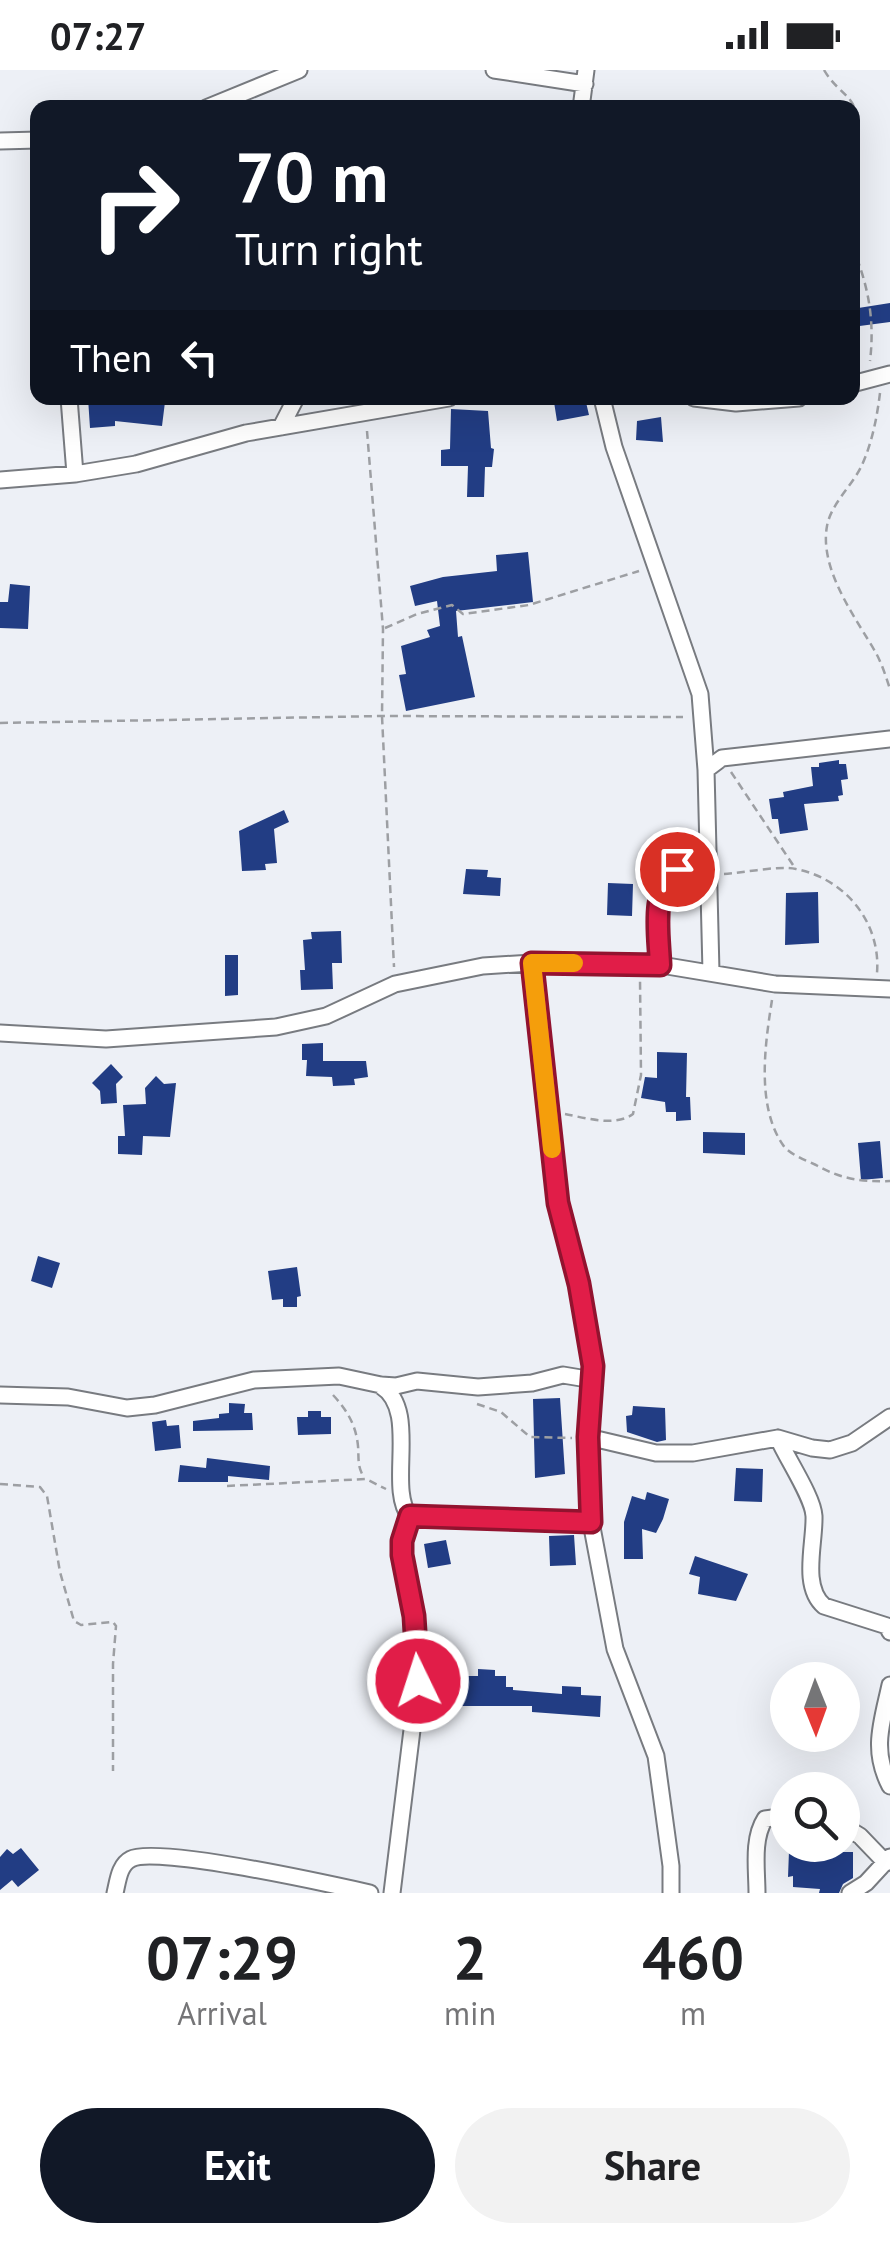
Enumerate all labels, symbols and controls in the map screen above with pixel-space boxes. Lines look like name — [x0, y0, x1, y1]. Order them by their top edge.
text: 07:27 — [50, 11, 146, 60]
text: 70 m — [235, 131, 388, 221]
icon: right — [70, 140, 200, 270]
text: Turn right — [235, 219, 423, 277]
icon: left — [172, 330, 227, 385]
text: Then — [70, 333, 152, 382]
pin — [635, 827, 720, 912]
icon: arrive — [650, 842, 705, 897]
position arrow — [366, 1629, 470, 1733]
north arrow — [770, 1662, 860, 1752]
map controls — [770, 1662, 860, 1862]
button: search — [770, 1772, 860, 1862]
text: 07:29 — [146, 1918, 298, 1996]
text: 2 — [453, 1918, 487, 1996]
text: 460 — [642, 1918, 744, 1996]
text: Arrival — [177, 1992, 267, 2034]
text: min — [444, 1992, 496, 2034]
text: m — [680, 1992, 706, 2034]
button: Exit — [40, 2108, 435, 2223]
button: Share — [455, 2108, 850, 2223]

